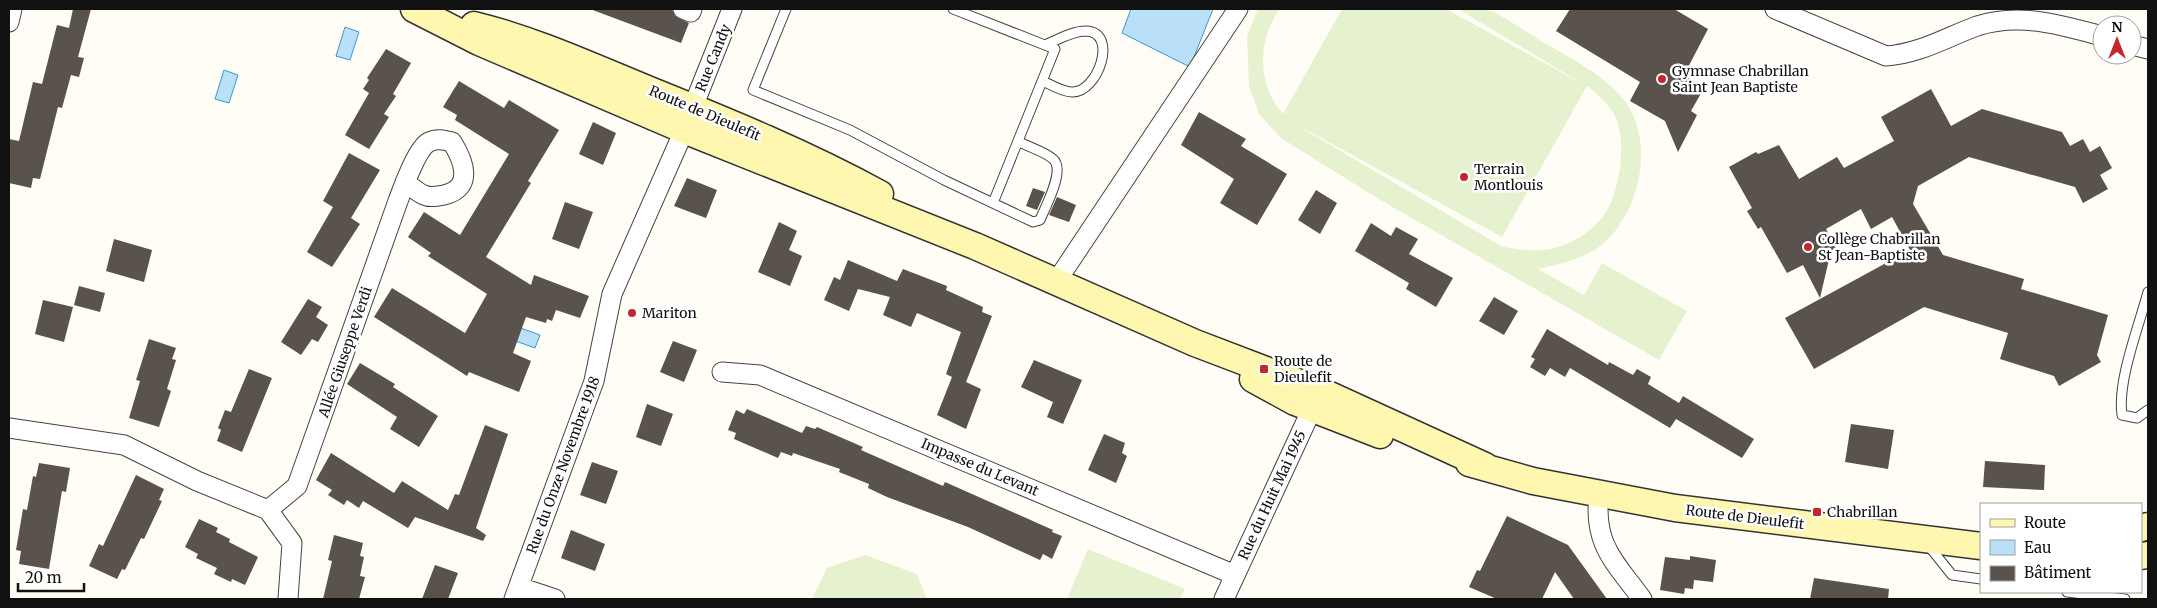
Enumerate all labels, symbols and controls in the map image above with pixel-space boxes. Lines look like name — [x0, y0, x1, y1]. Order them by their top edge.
north arrow — [2092, 15, 2142, 65]
text: N — [2111, 18, 2123, 36]
street label: Rue Candy — [691, 21, 735, 94]
place label: Gymnase Chabrillan Saint Jean Baptiste — [1672, 62, 1809, 96]
marker: Gymnase Chabrillan Saint Jean Baptiste — [1656, 73, 1668, 85]
street label: Route de Dieulefit — [647, 81, 764, 145]
place label: Terrain Montlouis — [1474, 160, 1543, 194]
marker: Terrain Montlouis — [1458, 171, 1470, 183]
place label: Collège Chabrillan St Jean-Baptiste — [1818, 230, 1940, 264]
marker: Collège Chabrillan St Jean-Baptiste — [1802, 241, 1814, 253]
street label: Allée Giuseppe Verdi — [314, 284, 376, 421]
place label: Mariton — [642, 304, 697, 322]
marker: Mariton — [626, 307, 638, 319]
place label: Route de Dieulefit — [1274, 352, 1333, 386]
marker: Route de Dieulefit — [1258, 363, 1270, 375]
street label: Rue du Onze Novembre 1918 — [522, 374, 604, 556]
street label: Rue du Huit Mai 1945 — [1234, 427, 1310, 563]
street label: Impasse du Levant — [918, 434, 1042, 500]
street label: Route de Dieulefit — [1685, 501, 1806, 533]
place label: Chabrillan — [1827, 503, 1897, 521]
legend — [1980, 503, 2142, 593]
marker: Chabrillan — [1811, 506, 1823, 518]
text: Route — [2024, 513, 2066, 532]
text: Eau — [2024, 538, 2051, 557]
scale bar — [18, 560, 84, 592]
text: Bâtiment — [2024, 563, 2092, 582]
text: 20 m — [25, 568, 62, 587]

